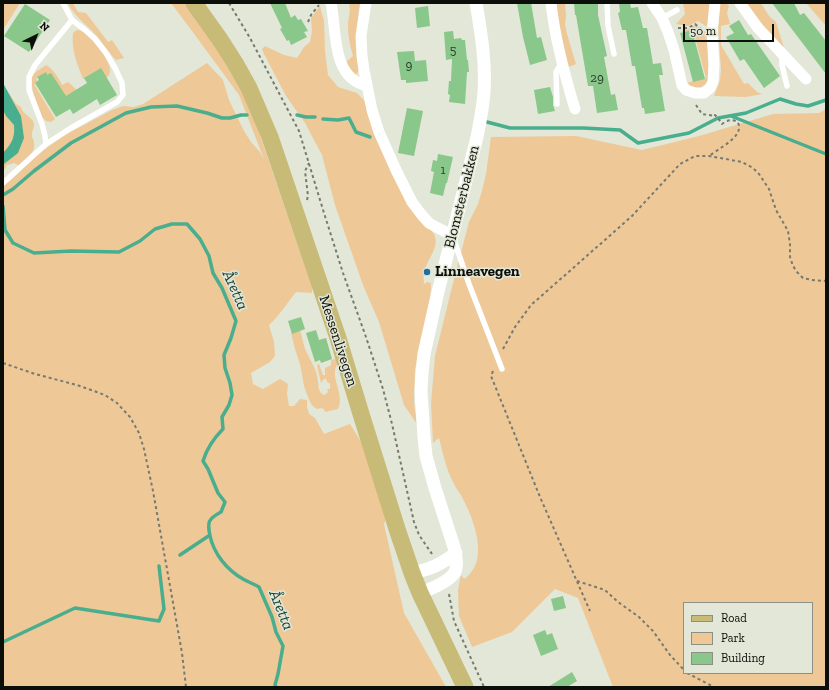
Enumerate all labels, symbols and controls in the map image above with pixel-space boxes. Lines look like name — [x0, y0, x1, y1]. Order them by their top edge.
north arrow — [16, 16, 56, 56]
scale bar — [685, 16, 776, 42]
text: N — [37, 19, 52, 34]
text: 50 m — [690, 24, 716, 38]
house number: 5 — [450, 42, 456, 58]
house number: 9 — [406, 57, 412, 73]
house number: 29 — [590, 70, 604, 86]
street label: Blomsterbakken — [441, 144, 483, 250]
house number: 1 — [440, 162, 446, 178]
place label: Linneavegen — [435, 263, 520, 281]
water label: Åretta — [218, 267, 252, 313]
marker: Linneavegen — [422, 267, 432, 277]
street label: Messenlivegen — [315, 293, 361, 389]
water label: Åretta — [264, 587, 298, 633]
legend — [683, 602, 813, 674]
text: Road — [721, 611, 747, 625]
text: Park — [721, 631, 745, 645]
text: Building — [721, 651, 765, 665]

